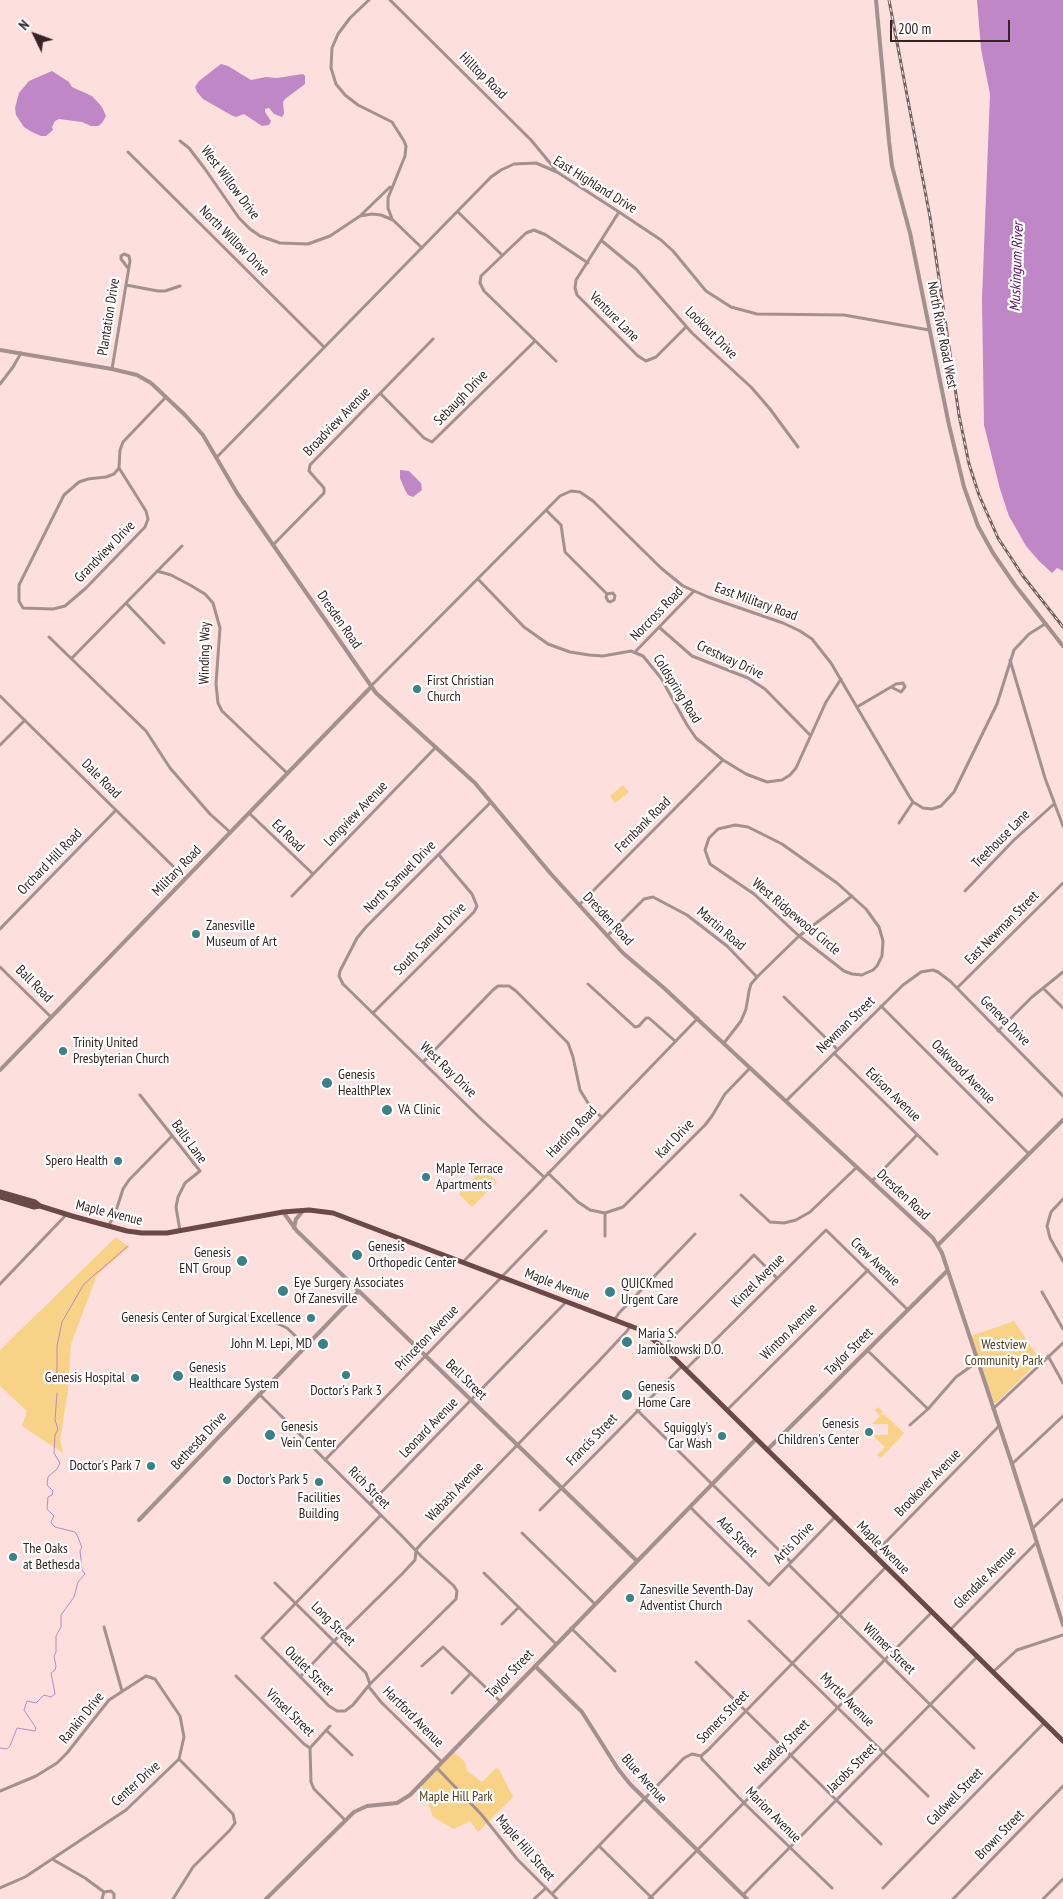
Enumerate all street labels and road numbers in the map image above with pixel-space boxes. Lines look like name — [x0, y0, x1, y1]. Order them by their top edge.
street label: Hilltop Road — [456, 49, 510, 103]
street label: West Willow Drive — [197, 143, 263, 223]
street label: East Highland Drive — [550, 153, 640, 217]
street label: North Willow Drive — [195, 202, 273, 280]
street label: Plantation Drive — [95, 277, 123, 357]
street label: North River Road West — [923, 280, 961, 390]
street label: Venture Lane — [586, 289, 642, 345]
street label: Lookout Drive — [681, 303, 741, 363]
street label: Sebaugh Drive — [431, 367, 491, 429]
street label: Broadview Avenue — [300, 384, 374, 460]
street label: Grandview Drive — [71, 518, 139, 586]
street label: East Military Road — [712, 579, 800, 625]
street label: Norcross Road — [627, 583, 687, 645]
street label: Dresden Road — [313, 588, 365, 652]
street label: Winding Way — [196, 622, 214, 684]
street label: Crestway Drive — [694, 637, 766, 683]
street label: Coldspring Road — [649, 651, 705, 727]
street label: Dale Road — [78, 756, 124, 802]
street label: Longview Avenue — [321, 778, 391, 850]
street label: Fernbank Road — [612, 794, 674, 856]
street label: Treehouse Lane — [968, 806, 1034, 872]
street label: Ed Road — [268, 816, 308, 856]
street label: Orchard Hill Road — [14, 826, 86, 898]
street label: North Samuel Drive — [360, 837, 440, 917]
street label: Military Road — [149, 842, 205, 900]
street label: West Ridgewood Circle — [748, 875, 844, 959]
street label: East Newman Street — [962, 888, 1042, 968]
street label: Dresden Road — [579, 889, 637, 949]
street label: South Samuel Drive — [390, 899, 470, 979]
street label: Martin Road — [693, 904, 749, 954]
street label: Ball Road — [12, 962, 56, 1006]
street label: Newman Street — [813, 993, 879, 1057]
street label: Geneva Drive — [977, 993, 1033, 1049]
street label: Oakwood Avenue — [928, 1037, 998, 1107]
street label: West Ray Drive — [416, 1039, 480, 1101]
street label: Edison Avenue — [862, 1065, 924, 1125]
street label: Harding Road — [543, 1103, 601, 1161]
street label: Karl Drive — [652, 1116, 698, 1162]
street label: Balls Lane — [168, 1117, 210, 1167]
street label: Dresden Road — [873, 1166, 933, 1224]
street label: Maple Avenue — [74, 1197, 144, 1229]
street label: Crew Avenue — [847, 1234, 903, 1290]
street label: Kinzel Avenue — [728, 1251, 788, 1311]
street label: Maple Avenue — [522, 1265, 592, 1305]
street label: Winton Avenue — [757, 1300, 821, 1364]
street label: Princeton Avenue — [392, 1302, 462, 1374]
street label: Taylor Street — [821, 1324, 877, 1380]
street label: Bell Street — [442, 1356, 490, 1404]
street label: Leonard Avenue — [396, 1394, 462, 1462]
street label: Bethesda Drive — [168, 1409, 230, 1473]
street label: Francis Street — [563, 1410, 621, 1470]
street label: Brookover Avenue — [892, 1446, 964, 1520]
street label: Wabash Avenue — [423, 1459, 487, 1525]
street label: Rich Street — [344, 1463, 394, 1513]
street label: Ada Street — [713, 1513, 761, 1561]
street label: Maple Avenue — [853, 1518, 913, 1578]
street label: Artis Drive — [770, 1519, 818, 1567]
street label: Glendale Avenue — [950, 1543, 1020, 1613]
street label: Long Street — [307, 1598, 359, 1650]
street label: Wilmer Street — [859, 1620, 919, 1678]
street label: Outlet Street — [281, 1643, 337, 1699]
street label: Taylor Street — [483, 1646, 537, 1702]
street label: Myrtle Avenue — [816, 1669, 878, 1731]
street label: Hartford Avenue — [379, 1683, 447, 1751]
street label: Vinsel Street — [262, 1686, 318, 1740]
street label: Somers Street — [694, 1687, 752, 1747]
street label: Rankin Drive — [56, 1689, 108, 1747]
street label: Headley Street — [751, 1716, 813, 1778]
street label: Jacobs Street — [824, 1740, 880, 1796]
street label: Blue Avenue — [618, 1751, 670, 1807]
street label: Center Drive — [108, 1758, 164, 1810]
street label: Caldwell Street — [923, 1765, 987, 1829]
street label: Marion Avenue — [742, 1784, 804, 1846]
street label: Brown Street — [972, 1807, 1028, 1863]
street label: Maple Hill Street — [492, 1812, 558, 1884]

